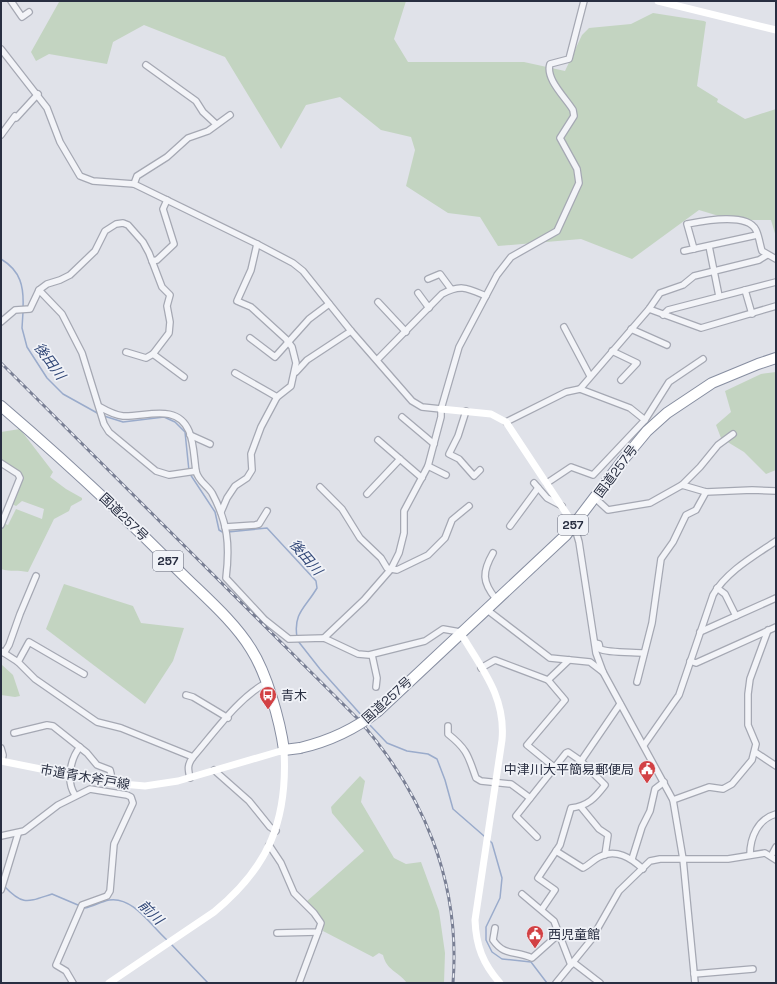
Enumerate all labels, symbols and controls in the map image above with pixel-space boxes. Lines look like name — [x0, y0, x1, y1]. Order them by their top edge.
water label: 後田川 — [30, 339, 71, 385]
street label: 国道257号 — [591, 441, 641, 501]
street label: 国道257号 — [96, 489, 152, 545]
road number: 257 — [558, 515, 588, 535]
water label: 後田川 — [286, 535, 328, 580]
road number: 257 — [153, 551, 183, 571]
street label: 国道257号 — [358, 673, 416, 727]
bus stop icon: 青木 — [258, 685, 278, 710]
place label: 青木 — [281, 687, 307, 704]
public building icon: 中津川大平簡易郵便局 — [637, 759, 657, 784]
street label: 市道青木斧戸線 — [39, 761, 131, 793]
place label: 中津川大平簡易郵便局 — [504, 761, 634, 778]
water label: 前川 — [135, 896, 169, 930]
public building icon: 西児童館 — [525, 924, 545, 949]
place label: 西児童館 — [548, 926, 600, 943]

